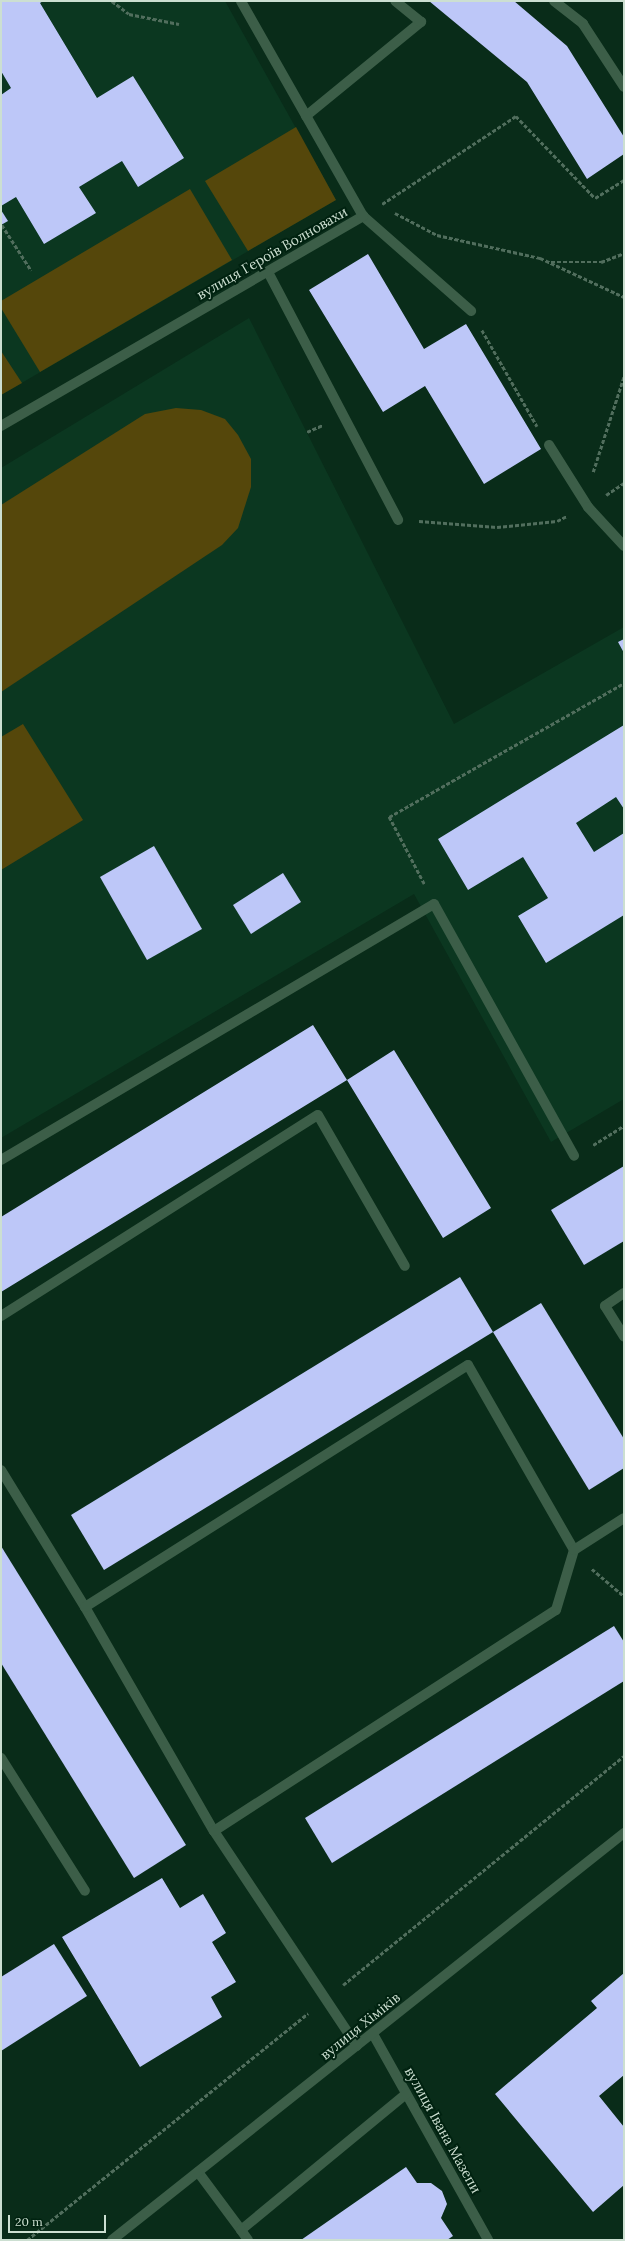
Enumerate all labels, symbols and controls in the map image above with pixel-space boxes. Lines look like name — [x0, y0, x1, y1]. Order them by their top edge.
street label: вулиця Героїв Волновахи — [194, 203, 350, 303]
street label: вулиця Хіміків — [317, 1989, 403, 2063]
street label: вулиця Івана Мазепи — [401, 2064, 485, 2196]
scale bar — [10, 2207, 108, 2233]
text: 20 m — [15, 2214, 43, 2229]

